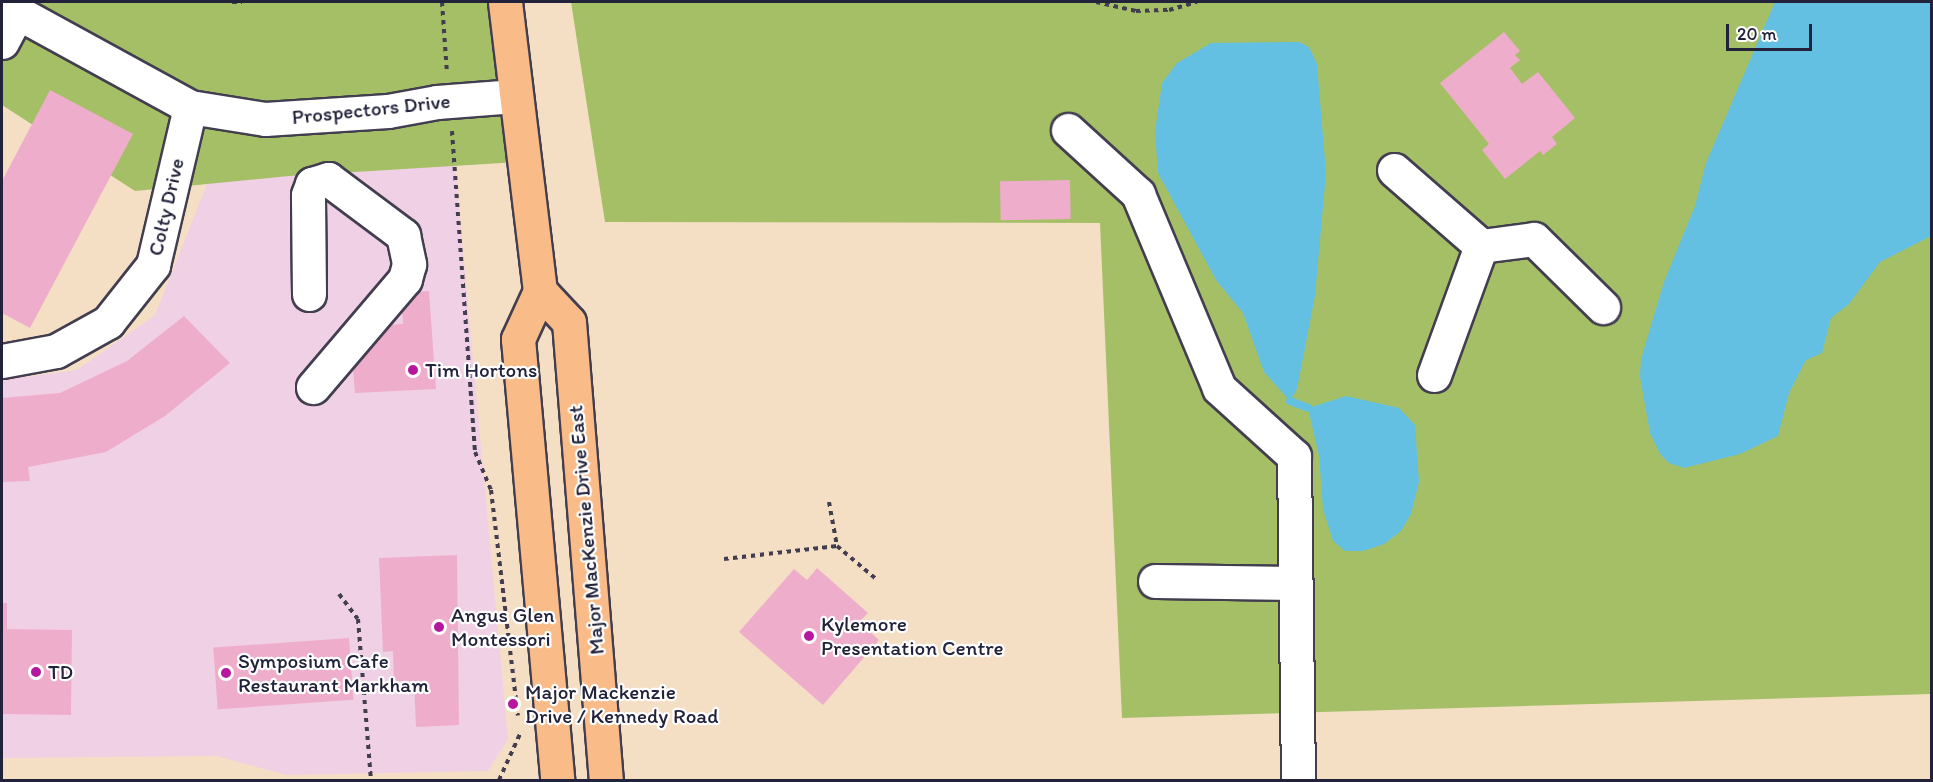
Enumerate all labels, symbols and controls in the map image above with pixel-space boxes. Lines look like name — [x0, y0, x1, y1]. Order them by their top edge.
scale bar — [1729, 12, 1814, 50]
text: 20 m — [1737, 23, 1777, 45]
street label: Prospectors Drive — [290, 88, 452, 130]
street label: Colty Drive — [142, 155, 190, 259]
place label: Tim Hortons — [425, 357, 538, 383]
marker: Tim Hortons — [406, 363, 420, 377]
street label: Major MacKenzie Drive East — [563, 405, 609, 655]
place label: Angus Glen Montessori — [451, 602, 554, 652]
place label: Kylemore Presentation Centre — [821, 611, 1003, 661]
marker: Angus Glen Montessori — [432, 620, 446, 634]
marker: Kylemore Presentation Centre — [802, 629, 816, 643]
place label: Symposium Cafe Restaurant Markham — [238, 648, 429, 698]
place label: TD — [48, 659, 73, 685]
marker: TD — [29, 665, 43, 679]
marker: Symposium Cafe Restaurant Markham — [219, 666, 233, 680]
place label: Major Mackenzie Drive / Kennedy Road — [525, 679, 718, 729]
marker: Major Mackenzie Drive / Kennedy Road — [506, 697, 520, 711]

